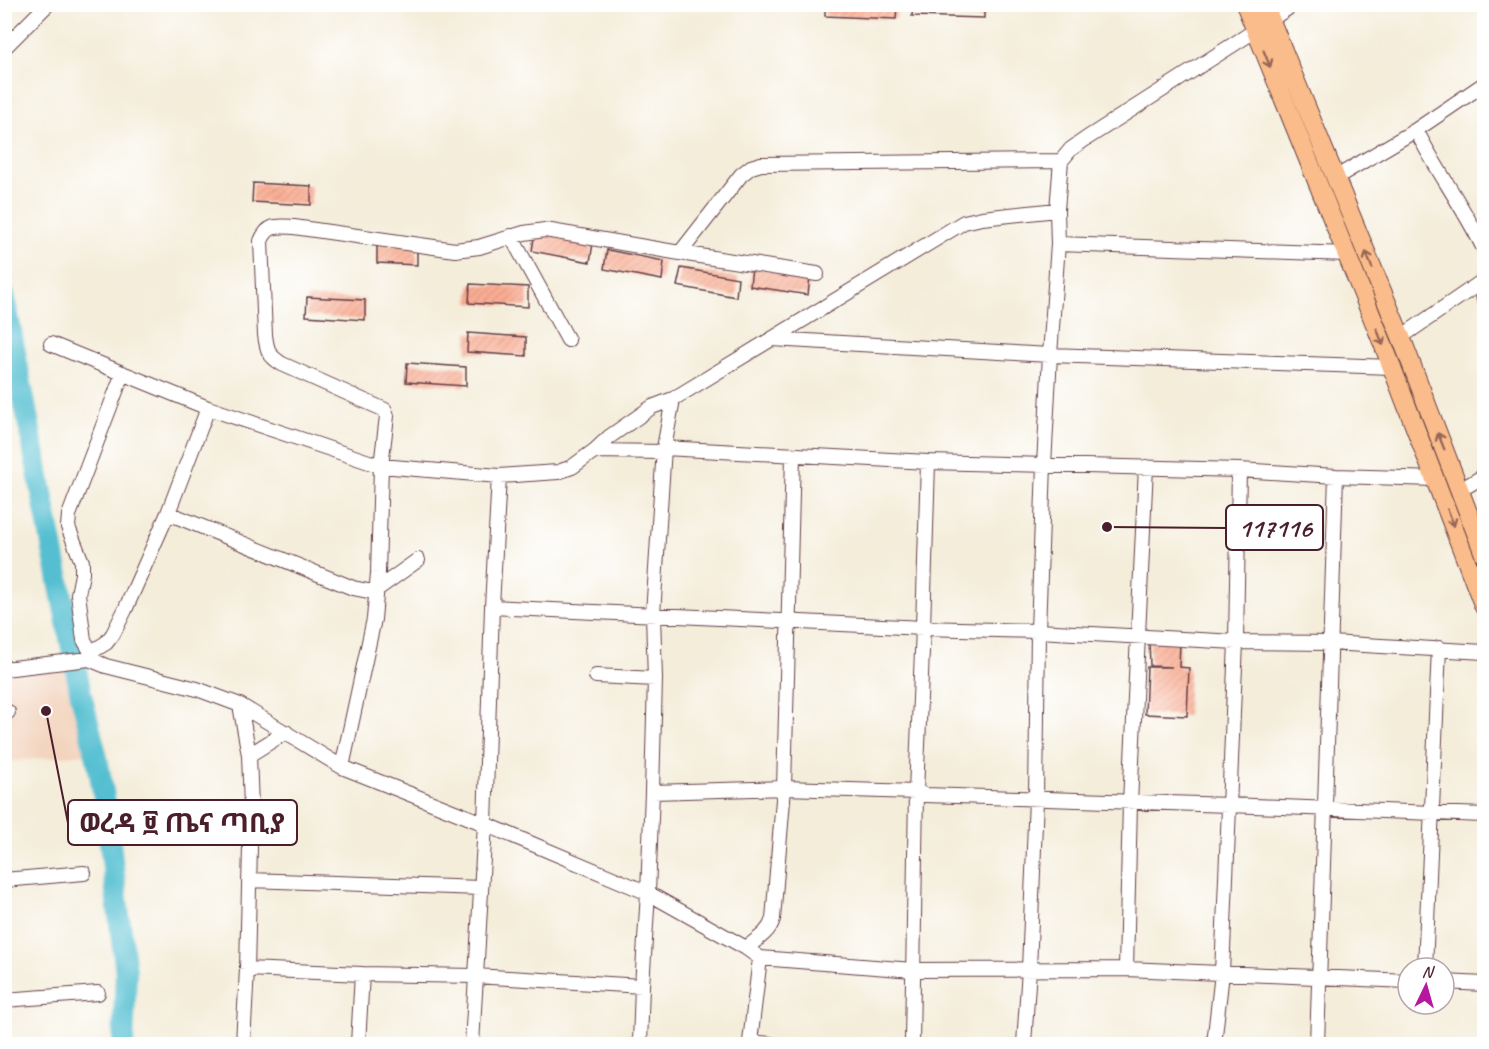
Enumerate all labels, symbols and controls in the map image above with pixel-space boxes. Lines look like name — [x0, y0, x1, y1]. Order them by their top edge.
one-way arrow — [1262, 49, 1273, 67]
one-way arrow — [1363, 251, 1374, 269]
one-way arrow — [1375, 327, 1386, 345]
one-way arrow — [1435, 432, 1446, 451]
callout: 117116 — [1226, 505, 1323, 550]
one-way arrow — [1447, 508, 1458, 527]
text: 117116 — [1238, 511, 1314, 545]
callout: ወረዳ ፱ ጤና ጣቢያ — [68, 800, 297, 845]
text: ወረዳ ፱ ጤና ጣቢያ — [79, 806, 285, 840]
north arrow — [1396, 956, 1456, 1016]
text: N — [1421, 962, 1436, 983]

